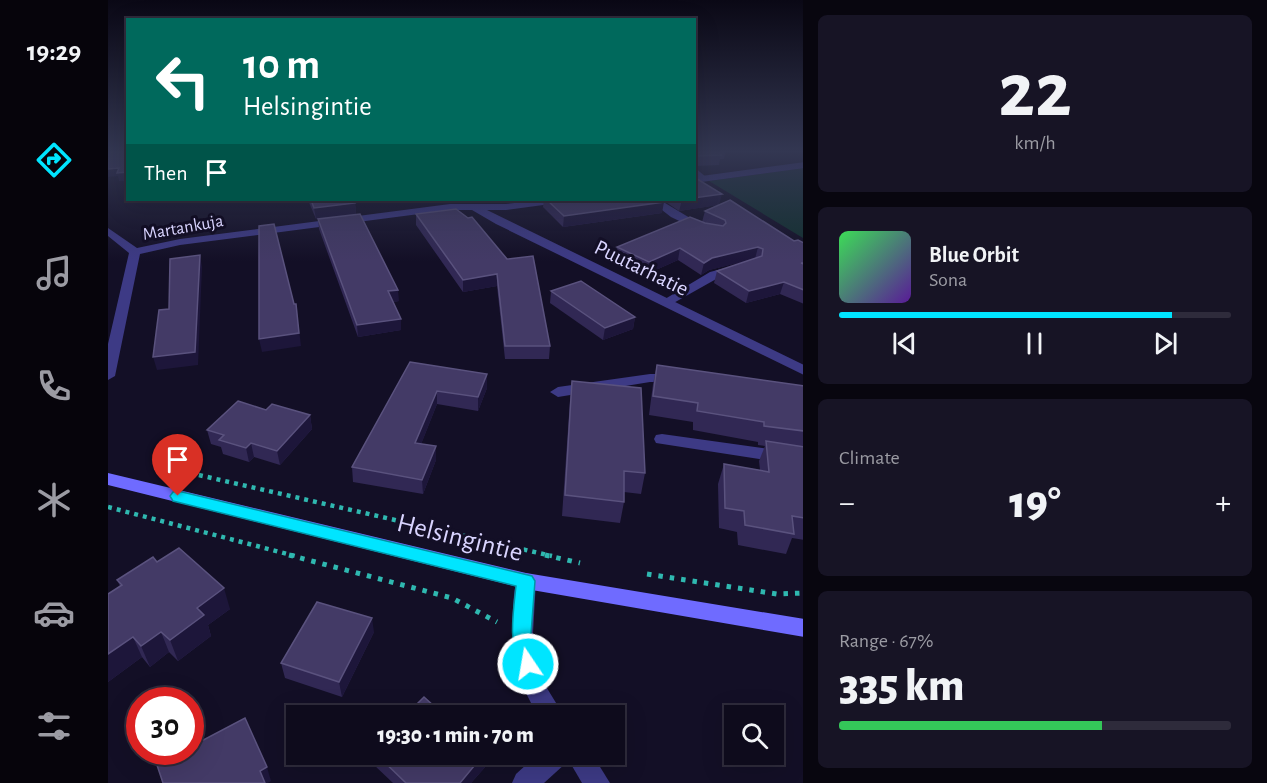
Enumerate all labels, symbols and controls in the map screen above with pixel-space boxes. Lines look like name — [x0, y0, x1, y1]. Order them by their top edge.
text: 19:29 — [27, 38, 81, 65]
icon: left — [144, 42, 222, 120]
text: 10 m — [243, 44, 320, 86]
text: 22 — [998, 53, 1072, 131]
text: Helsingintie — [243, 93, 372, 120]
text: km/h — [1014, 133, 1056, 153]
icon: directions — [33, 139, 75, 181]
icon: arrive — [200, 156, 233, 189]
text: Then — [144, 162, 188, 184]
street label: Martankuja — [141, 212, 225, 244]
street label: Puutarhatie — [591, 236, 692, 300]
text: Blue Orbit — [929, 244, 1019, 266]
icon: music — [33, 252, 75, 294]
text: Sona — [929, 270, 967, 290]
icon: previous — [888, 327, 921, 360]
icon: pause — [1018, 327, 1051, 360]
icon: next — [1149, 327, 1182, 360]
icon: phone — [33, 365, 75, 407]
pin — [152, 434, 203, 496]
icon: arrive — [161, 443, 194, 476]
text: Climate — [839, 448, 900, 468]
icon: climate — [33, 479, 75, 521]
text: 19° — [1009, 481, 1061, 526]
text: − — [839, 487, 855, 520]
text: + — [1215, 487, 1231, 520]
street label: Helsingintie — [394, 509, 526, 566]
icon: car — [33, 592, 75, 634]
text: Range · 67% — [839, 631, 933, 651]
position arrow — [496, 632, 560, 696]
text: 335 km — [839, 664, 964, 709]
speed limit sign: 30 — [126, 687, 204, 765]
icon: filters — [33, 705, 75, 747]
map controls — [724, 705, 784, 765]
button: search — [724, 705, 784, 765]
text: 19:30 · 1 min · 70 m — [377, 724, 534, 746]

